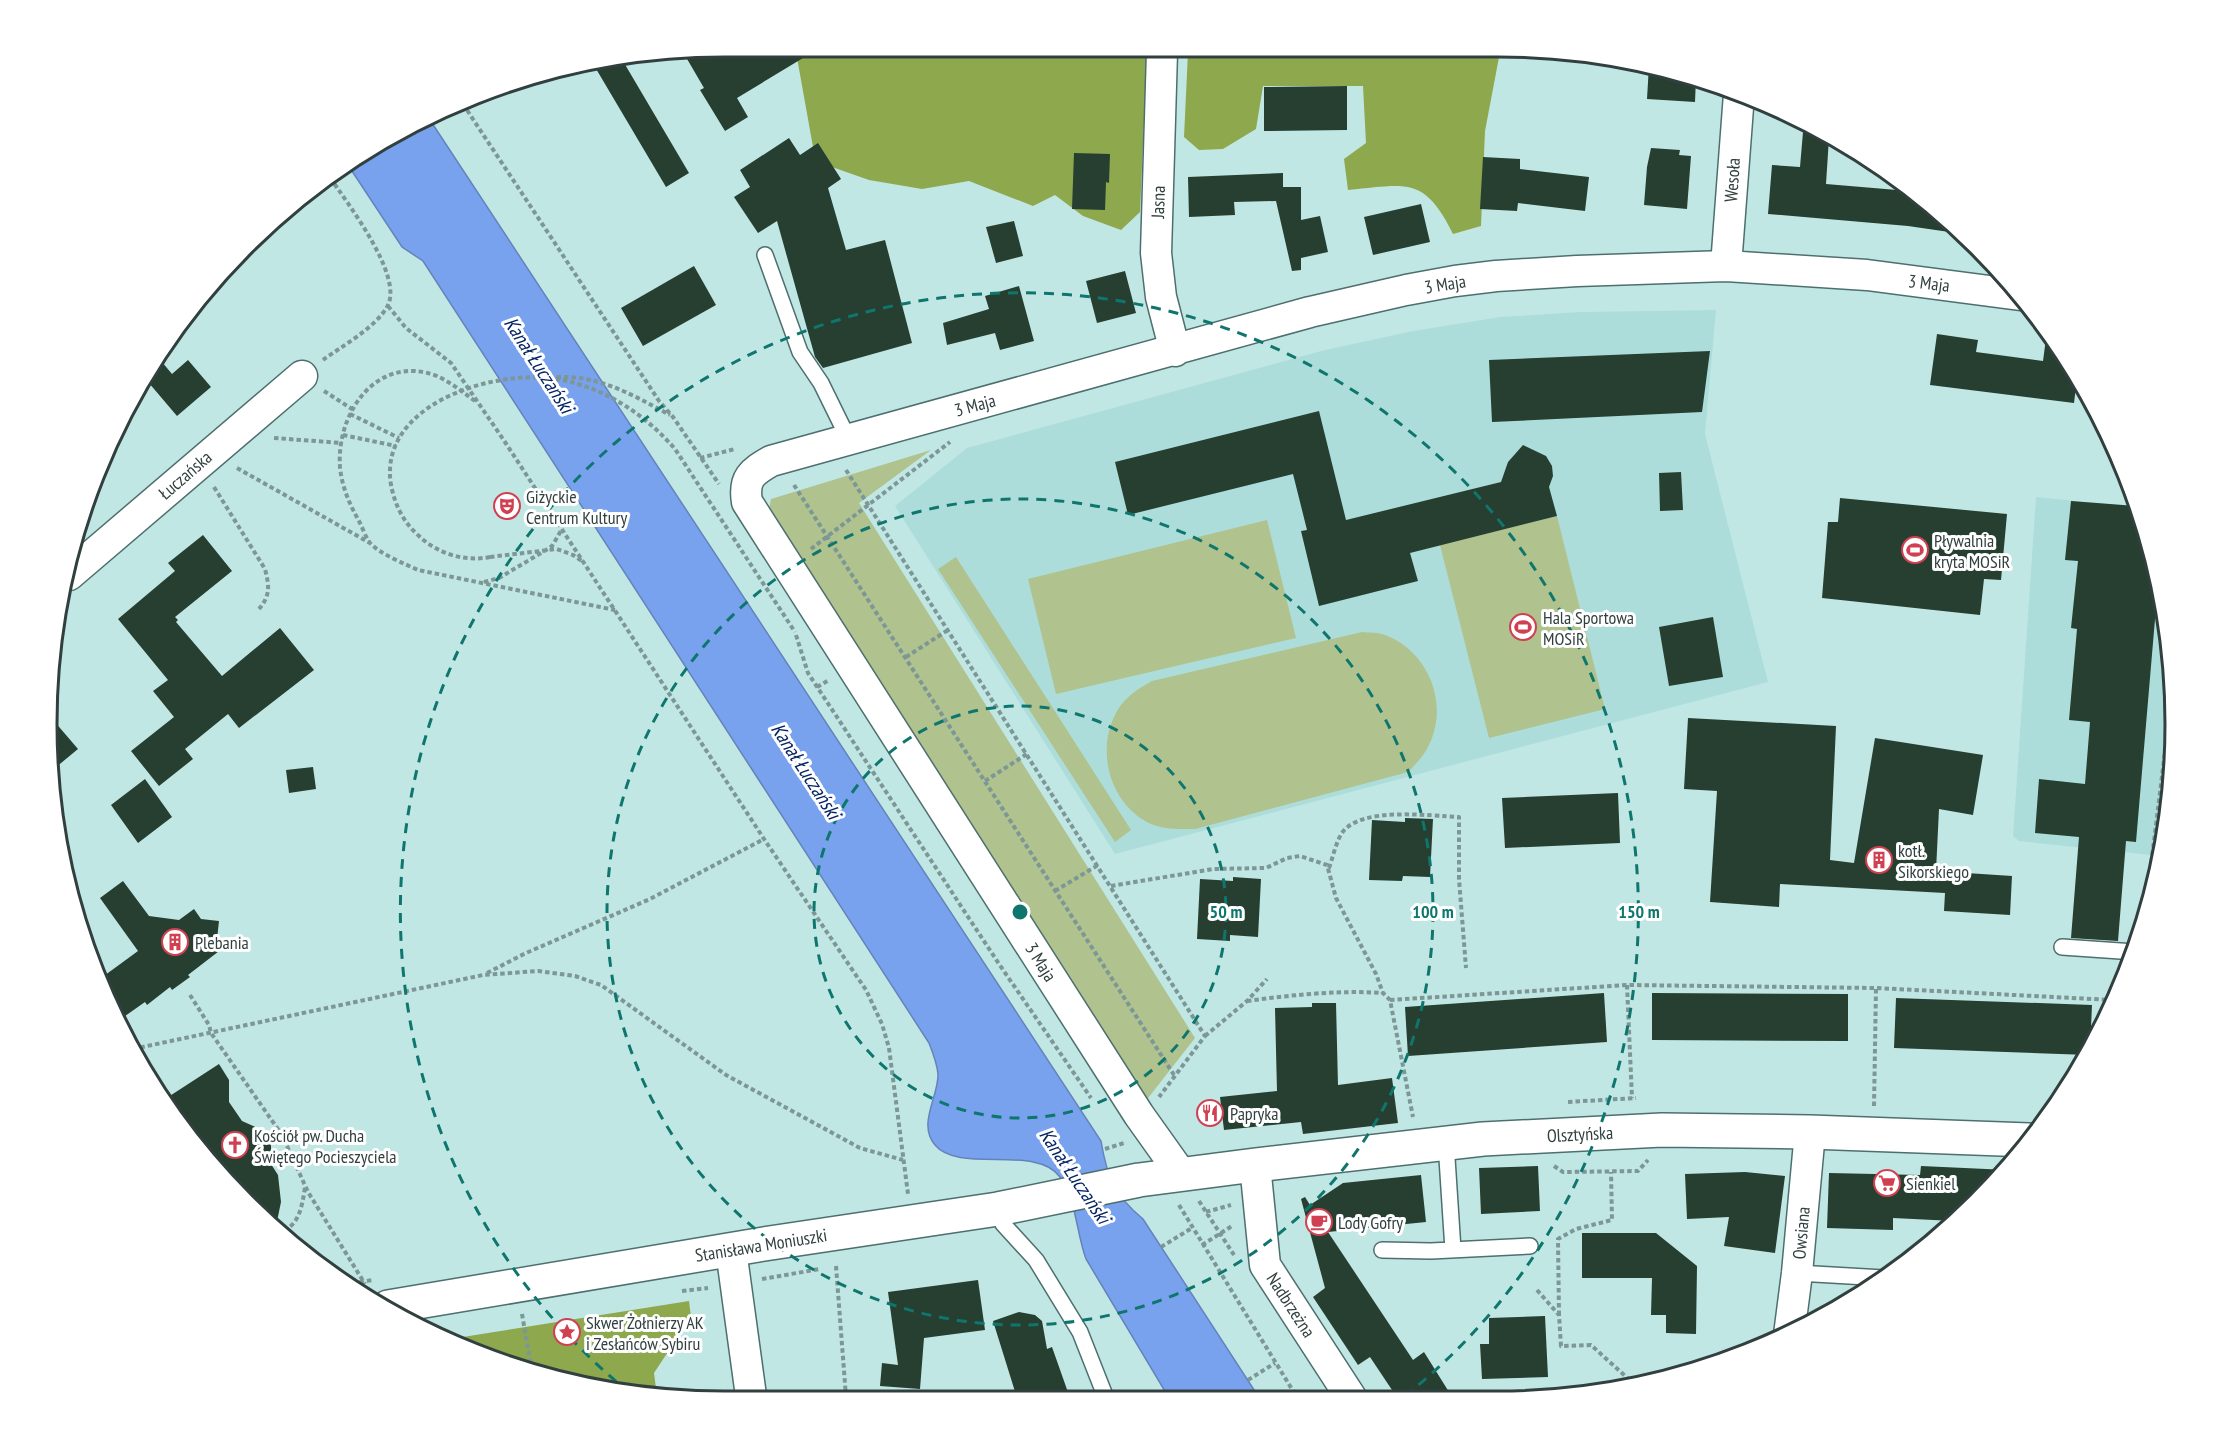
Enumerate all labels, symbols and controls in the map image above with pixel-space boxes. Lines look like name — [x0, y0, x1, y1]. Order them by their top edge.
street label: Wesoła — [1719, 157, 1745, 203]
street label: Jasna — [1146, 185, 1170, 220]
street label: 3 Maja — [1423, 269, 1467, 299]
street label: 3 Maja — [1907, 269, 1951, 297]
water label: Kanał Łuczański — [498, 312, 581, 420]
street label: 3 Maja — [952, 389, 998, 421]
street label: Łuczańska — [154, 446, 216, 504]
place label: Giżyckie Centrum Kultury — [526, 485, 627, 529]
theatre icon: Giżyckie Centrum Kultury — [492, 491, 522, 521]
place label: Pływalnia kryta MOSiR — [1934, 529, 2011, 573]
sports icon: Pływalnia kryta MOSiR — [1900, 535, 1930, 565]
place label: Hala Sportowa MOSiR — [1543, 606, 1634, 650]
sports icon: Hala Sportowa MOSiR — [1508, 612, 1538, 642]
water label: Kanał Łuczański — [765, 718, 848, 826]
place label: kotł. Sikorskiego — [1898, 839, 1969, 883]
building icon: kotł. Sikorskiego — [1864, 845, 1894, 875]
text: 50 m — [1210, 900, 1242, 923]
text: 100 m — [1412, 900, 1454, 923]
text: 150 m — [1618, 900, 1660, 923]
centre of rings — [1010, 902, 1030, 922]
building icon: Plebania — [160, 927, 190, 957]
place label: Plebania — [195, 931, 249, 954]
street label: 3 Maja — [1020, 938, 1062, 986]
restaurant icon: Papryka — [1195, 1098, 1225, 1128]
place label: Papryka — [1230, 1102, 1279, 1125]
street label: Olsztyńska — [1546, 1121, 1614, 1147]
water label: Kanał Łuczański — [1034, 1123, 1118, 1231]
place label: Kościół pw. Ducha Świętego Pocieszyciela — [254, 1124, 397, 1168]
church icon: Kościół pw. Ducha Świętego Pocieszyciela — [220, 1130, 250, 1160]
supermarket icon: Sienkiel — [1872, 1168, 1902, 1198]
place label: Sienkiel — [1906, 1172, 1956, 1195]
street label: Owsiana — [1787, 1206, 1815, 1260]
cafe icon: Lody Gofry — [1304, 1207, 1334, 1237]
place label: Lody Gofry — [1338, 1211, 1403, 1234]
street label: Stanisława Moniuszki — [693, 1223, 829, 1267]
street label: Nadbrzeżna — [1262, 1268, 1320, 1342]
place label: Skwer Żołnierzy AK i Zesłańców Sybiru — [586, 1311, 704, 1355]
place icon: Skwer Żołnierzy AK i Zesłańców Sybiru — [552, 1317, 582, 1347]

